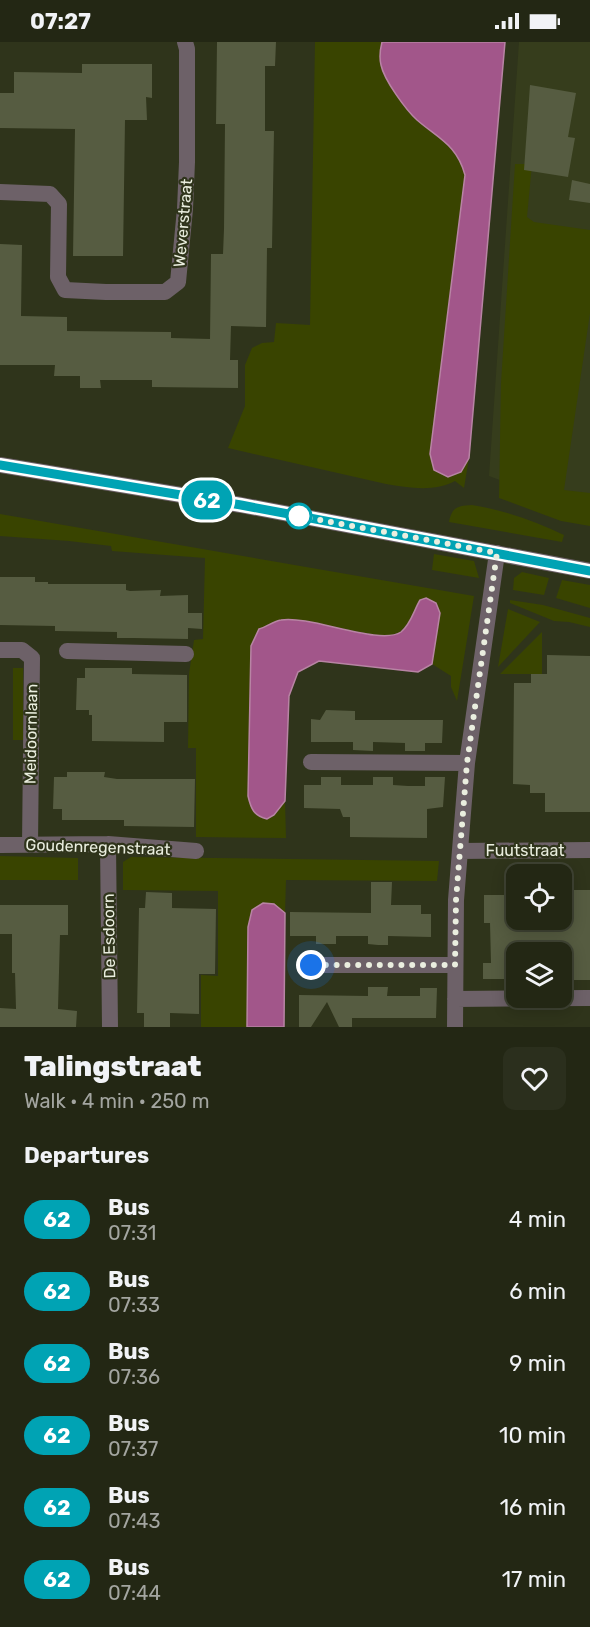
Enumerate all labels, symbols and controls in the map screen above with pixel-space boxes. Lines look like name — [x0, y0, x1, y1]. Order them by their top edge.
text: 07:27 — [30, 8, 91, 35]
street label: Weverstraat — [170, 178, 196, 268]
line badge: 62 — [180, 480, 234, 520]
text: 62 — [193, 488, 221, 513]
unlabelled marker — [286, 503, 312, 529]
street label: Meidoornlaan — [21, 684, 41, 784]
street label: Goudenregenstraat — [25, 835, 171, 859]
street label: Fuutstraat — [486, 841, 564, 860]
map controls — [506, 864, 572, 1008]
button: locate — [506, 864, 572, 930]
street label: De Esdoorn — [99, 893, 119, 979]
button: layers — [506, 942, 572, 1008]
your location — [296, 950, 326, 980]
button: heart — [503, 1047, 566, 1110]
text: Talingstraat — [24, 1050, 202, 1083]
text: Walk · 4 min · 250 m — [24, 1089, 209, 1113]
text: Departures — [24, 1142, 149, 1169]
text: Bus — [108, 1194, 150, 1221]
text: 4 min — [509, 1206, 566, 1233]
text: 62 — [43, 1207, 71, 1232]
text: 07:31 — [108, 1221, 156, 1245]
text: Bus — [108, 1266, 150, 1293]
text: 6 min — [509, 1278, 566, 1305]
text: 62 — [43, 1279, 71, 1304]
text: 07:33 — [108, 1293, 160, 1317]
text: Bus — [108, 1338, 150, 1365]
text: 9 min — [509, 1350, 566, 1377]
text: 62 — [43, 1351, 71, 1376]
text: 07:36 — [108, 1365, 160, 1389]
text: Bus — [108, 1410, 150, 1437]
text: 10 min — [499, 1422, 566, 1449]
text: 62 — [43, 1423, 71, 1448]
text: 07:37 — [108, 1437, 158, 1461]
text: Bus — [108, 1482, 150, 1509]
text: 16 min — [500, 1494, 566, 1521]
text: 62 — [43, 1495, 71, 1520]
text: 07:43 — [108, 1509, 161, 1533]
text: Bus — [108, 1554, 150, 1581]
text: 17 min — [502, 1566, 566, 1593]
text: 62 — [43, 1567, 71, 1592]
text: 07:44 — [108, 1581, 161, 1605]

